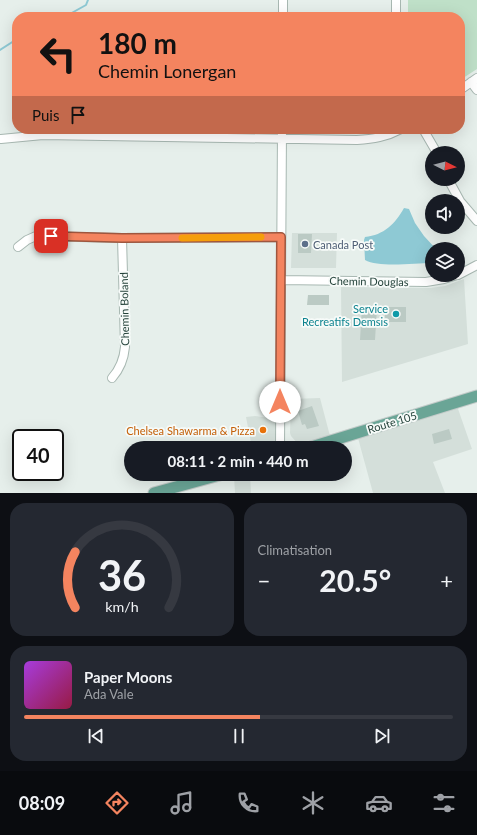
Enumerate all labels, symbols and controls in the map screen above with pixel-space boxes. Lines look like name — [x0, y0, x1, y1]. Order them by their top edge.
text: 180 m — [98, 26, 177, 60]
icon: left — [32, 28, 84, 80]
text: Chemin Lonergan — [98, 60, 236, 82]
icon: arrive — [67, 104, 89, 126]
text: Puis — [32, 106, 59, 124]
north arrow — [425, 146, 465, 186]
map controls — [425, 146, 465, 282]
button: sound — [425, 194, 465, 234]
pin — [34, 219, 68, 253]
icon: arrive — [40, 225, 62, 247]
place label: Canada Post — [313, 238, 373, 251]
marker: Canada Post — [300, 239, 310, 249]
button: layers — [425, 242, 465, 282]
street label: Chemin Boland — [117, 272, 131, 346]
street label: Chemin Douglas — [329, 274, 409, 288]
place label: Service Recreatifs Demsis — [302, 302, 388, 328]
marker: Service Recreatifs Demsis — [391, 309, 401, 319]
position arrow — [259, 381, 301, 423]
street label: Route 105 — [366, 408, 418, 436]
place label: Chelsea Shawarma & Pizza — [126, 424, 255, 437]
marker: Chelsea Shawarma & Pizza — [258, 425, 268, 435]
speed limit sign: 40 — [12, 429, 64, 481]
text: 08:11 · 2 min · 440 m — [168, 452, 308, 470]
text: Climatisation — [258, 542, 332, 558]
text: 36 — [98, 549, 146, 599]
text: 20.5° — [319, 562, 391, 598]
text: − — [258, 567, 270, 594]
text: + — [440, 567, 453, 594]
text: km/h — [105, 597, 138, 614]
text: Paper Moons — [84, 668, 172, 686]
text: Ada Vale — [84, 686, 134, 702]
icon: previous — [85, 725, 107, 747]
icon: pause — [228, 725, 250, 747]
icon: next — [371, 725, 393, 747]
icon: directions — [103, 789, 131, 817]
icon: music — [168, 789, 196, 817]
icon: phone — [234, 789, 262, 817]
icon: climate — [299, 789, 327, 817]
icon: car — [365, 789, 393, 817]
icon: filters — [430, 789, 458, 817]
text: 08:09 — [19, 792, 65, 814]

